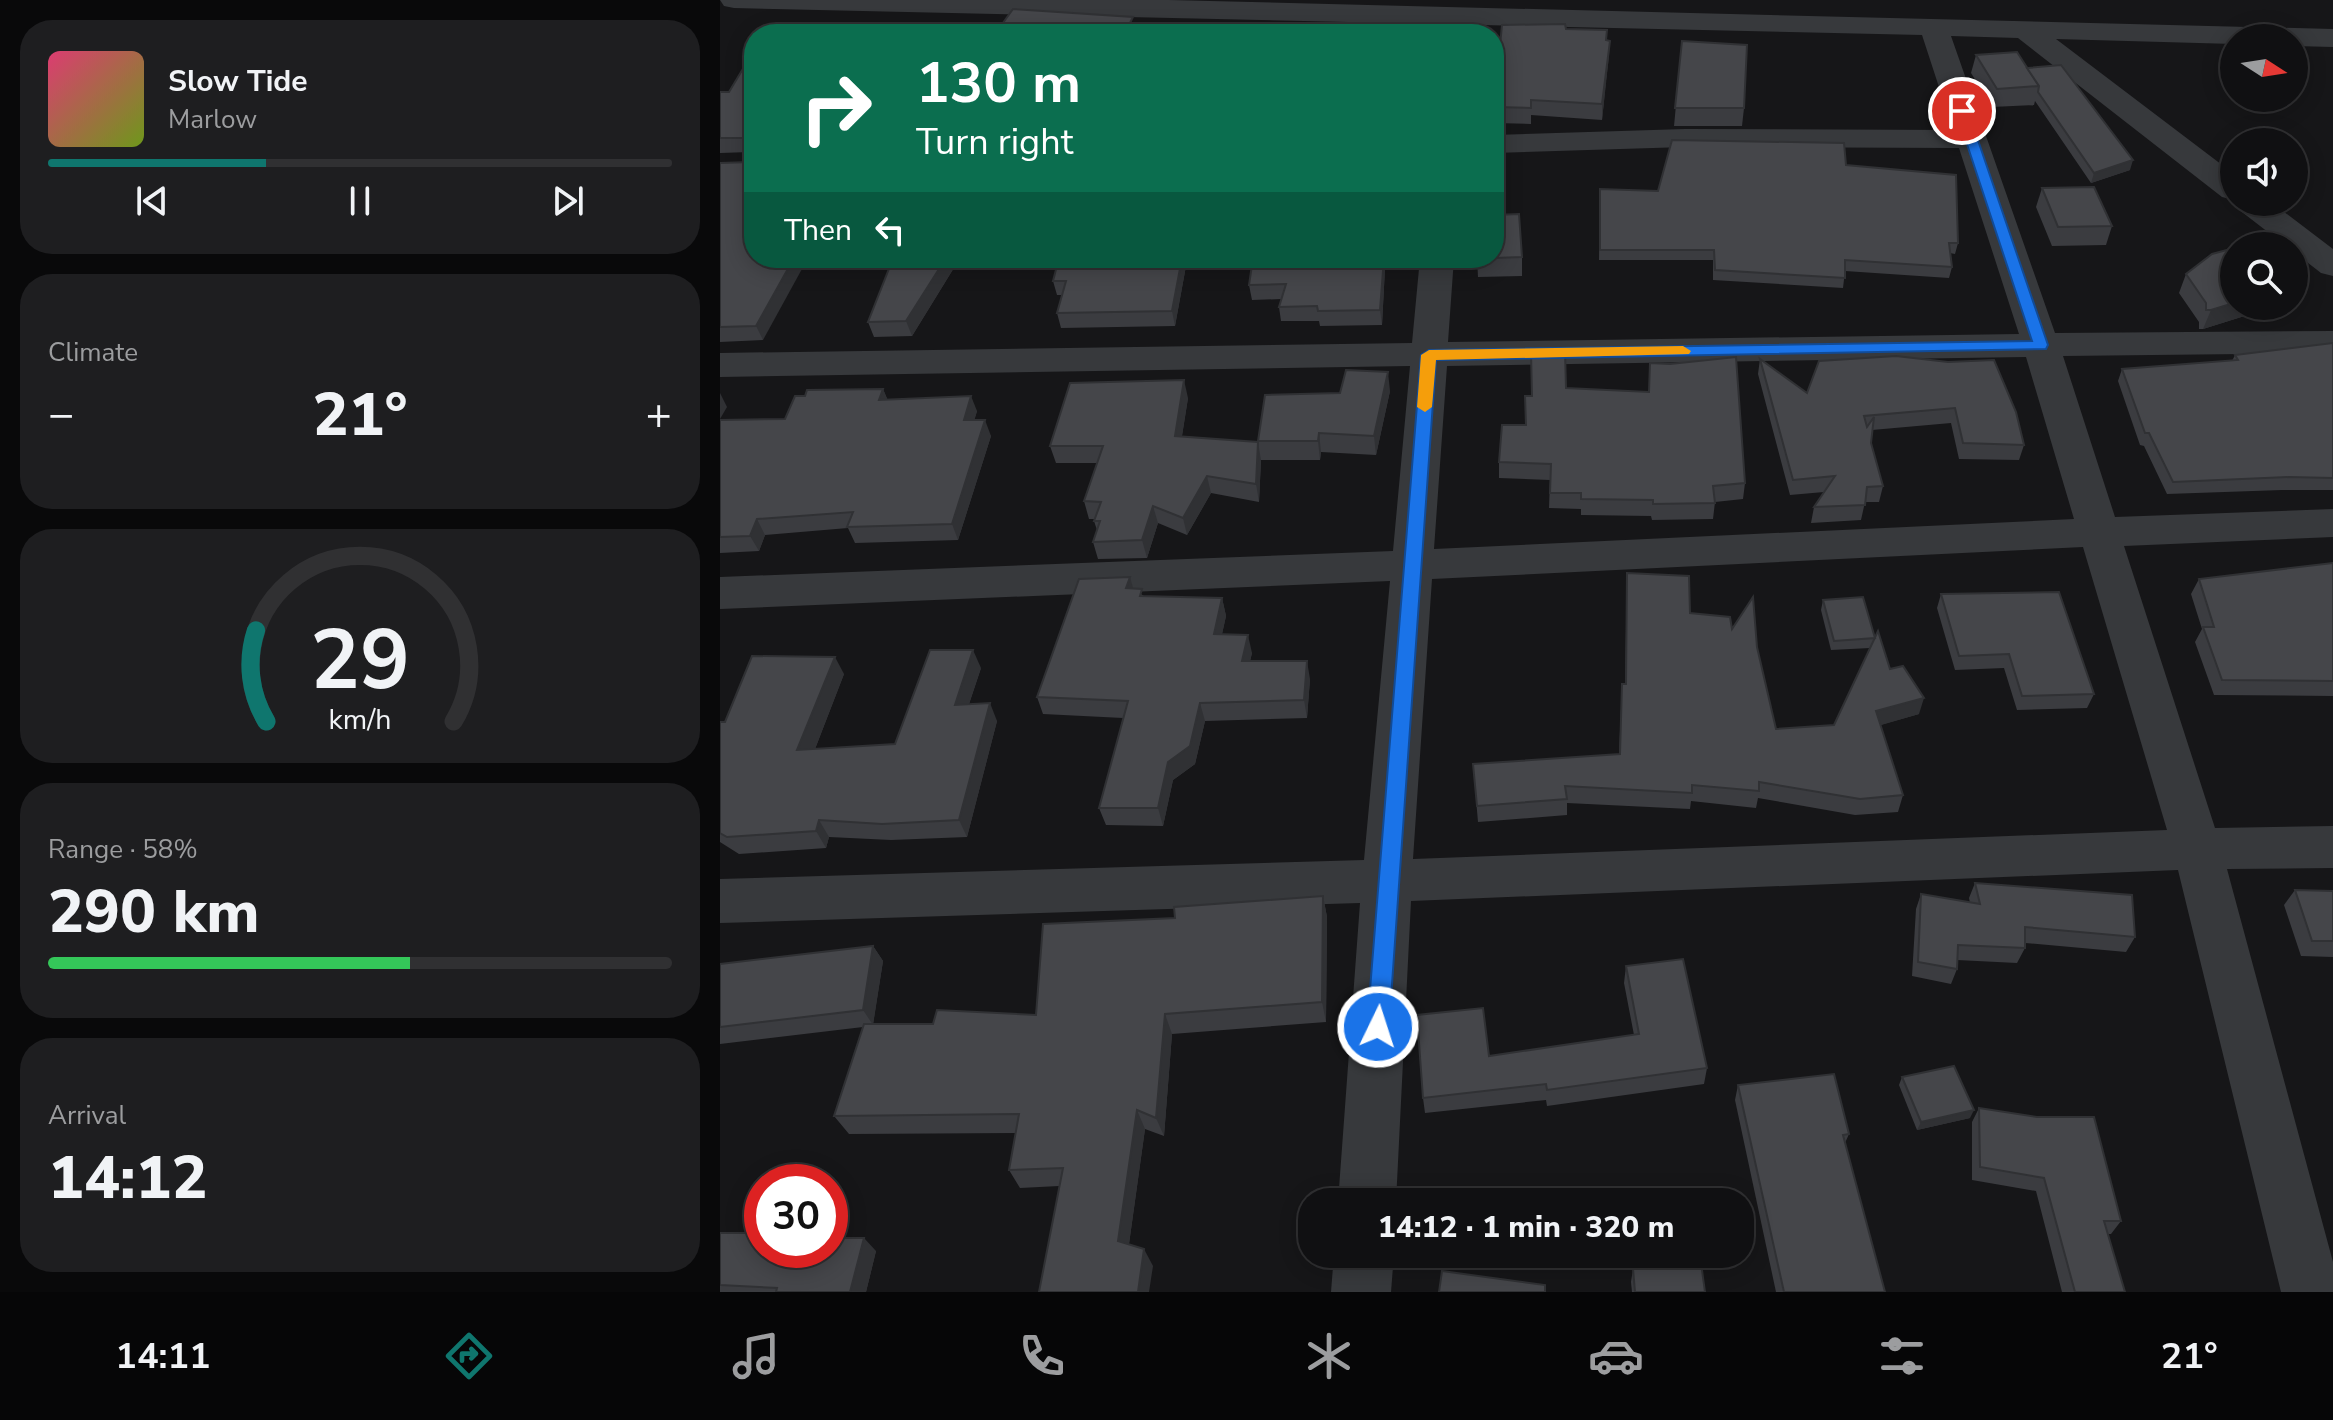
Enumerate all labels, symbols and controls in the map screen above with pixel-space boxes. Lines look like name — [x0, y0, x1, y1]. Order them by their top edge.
north arrow — [2220, 24, 2308, 112]
map controls — [2220, 24, 2308, 320]
text: 130 m — [916, 45, 1081, 122]
icon: right — [784, 56, 888, 160]
text: Slow Tide — [168, 61, 308, 102]
pin — [1928, 77, 1996, 145]
icon: arrive — [1940, 89, 1984, 133]
text: Marlow — [168, 102, 257, 137]
text: Turn right — [916, 118, 1073, 167]
button: sound — [2220, 128, 2308, 216]
icon: previous — [130, 179, 174, 223]
icon: pause — [338, 179, 382, 223]
icon: next — [546, 179, 590, 223]
icon: left — [868, 208, 912, 252]
text: Then — [784, 210, 852, 251]
button: search — [2220, 232, 2308, 320]
text: Climate — [48, 335, 138, 370]
text: 21° — [312, 374, 408, 456]
text: − — [48, 385, 74, 445]
text: + — [646, 385, 672, 445]
text: 29 — [310, 604, 410, 717]
text: km/h — [329, 700, 391, 739]
text: Range · 58% — [48, 832, 198, 867]
text: 290 km — [48, 871, 260, 953]
position arrow — [1336, 985, 1420, 1069]
text: Arrival — [48, 1098, 126, 1133]
text: 14:12 — [48, 1137, 208, 1219]
speed limit sign: 30 — [744, 1164, 848, 1268]
text: 14:12 · 1 min · 320 m — [1378, 1207, 1674, 1248]
icon: directions — [441, 1328, 497, 1384]
icon: music — [728, 1328, 784, 1384]
icon: phone — [1014, 1328, 1070, 1384]
icon: climate — [1301, 1328, 1357, 1384]
icon: car — [1588, 1328, 1644, 1384]
icon: filters — [1874, 1328, 1930, 1384]
text: 14:11 — [115, 1332, 211, 1381]
text: 21° — [2161, 1332, 2218, 1381]

